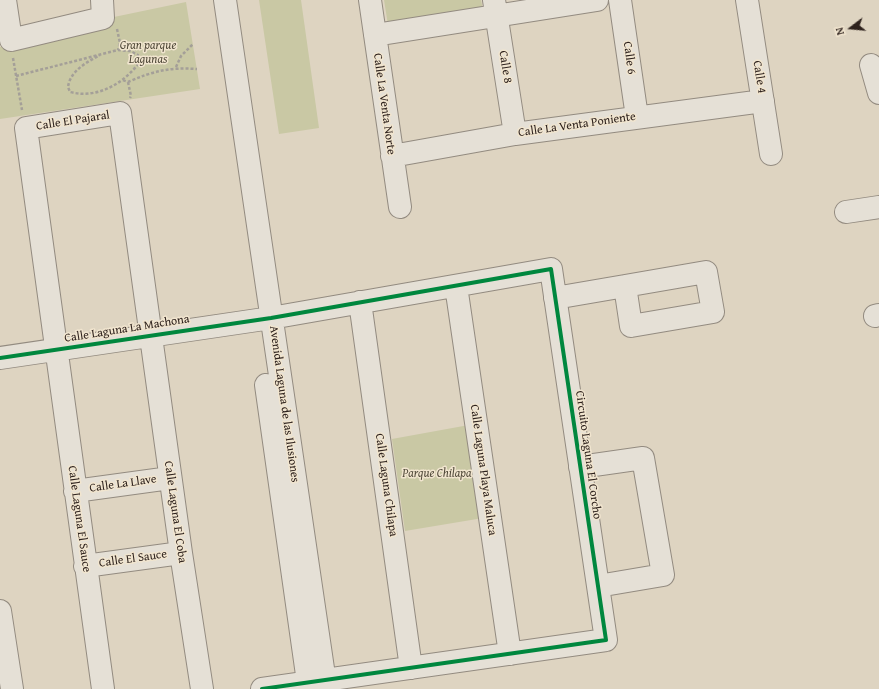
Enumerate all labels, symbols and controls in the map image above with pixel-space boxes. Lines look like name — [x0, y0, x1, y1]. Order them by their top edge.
north arrow — [831, 8, 871, 48]
text: N — [831, 26, 848, 37]
park label: Gran parque Lagunas — [120, 39, 176, 67]
street label: Calle 6 — [620, 41, 638, 75]
street label: Calle 8 — [495, 50, 515, 84]
street label: Calle La Venta Norte — [370, 52, 398, 156]
street label: Calle 4 — [749, 60, 769, 94]
street label: Calle El Pajaral — [35, 108, 111, 134]
street label: Calle La Venta Poniente — [517, 110, 637, 140]
street label: Calle Laguna La Machona — [63, 312, 191, 346]
street label: Avenida Laguna de las Ilusiones — [266, 325, 302, 483]
street label: Circuito Laguna El Corcho — [572, 390, 604, 520]
street label: Calle Laguna Playa Maluca — [467, 404, 499, 536]
street label: Calle Laguna Chilapa — [372, 432, 400, 538]
street label: Calle Laguna El Coba — [161, 460, 189, 564]
street label: Calle Laguna El Sauce — [64, 465, 94, 573]
park label: Parque Chilapa — [402, 467, 472, 481]
street label: Calle La Llave — [89, 472, 157, 496]
street label: Calle El Sauce — [98, 547, 168, 571]

